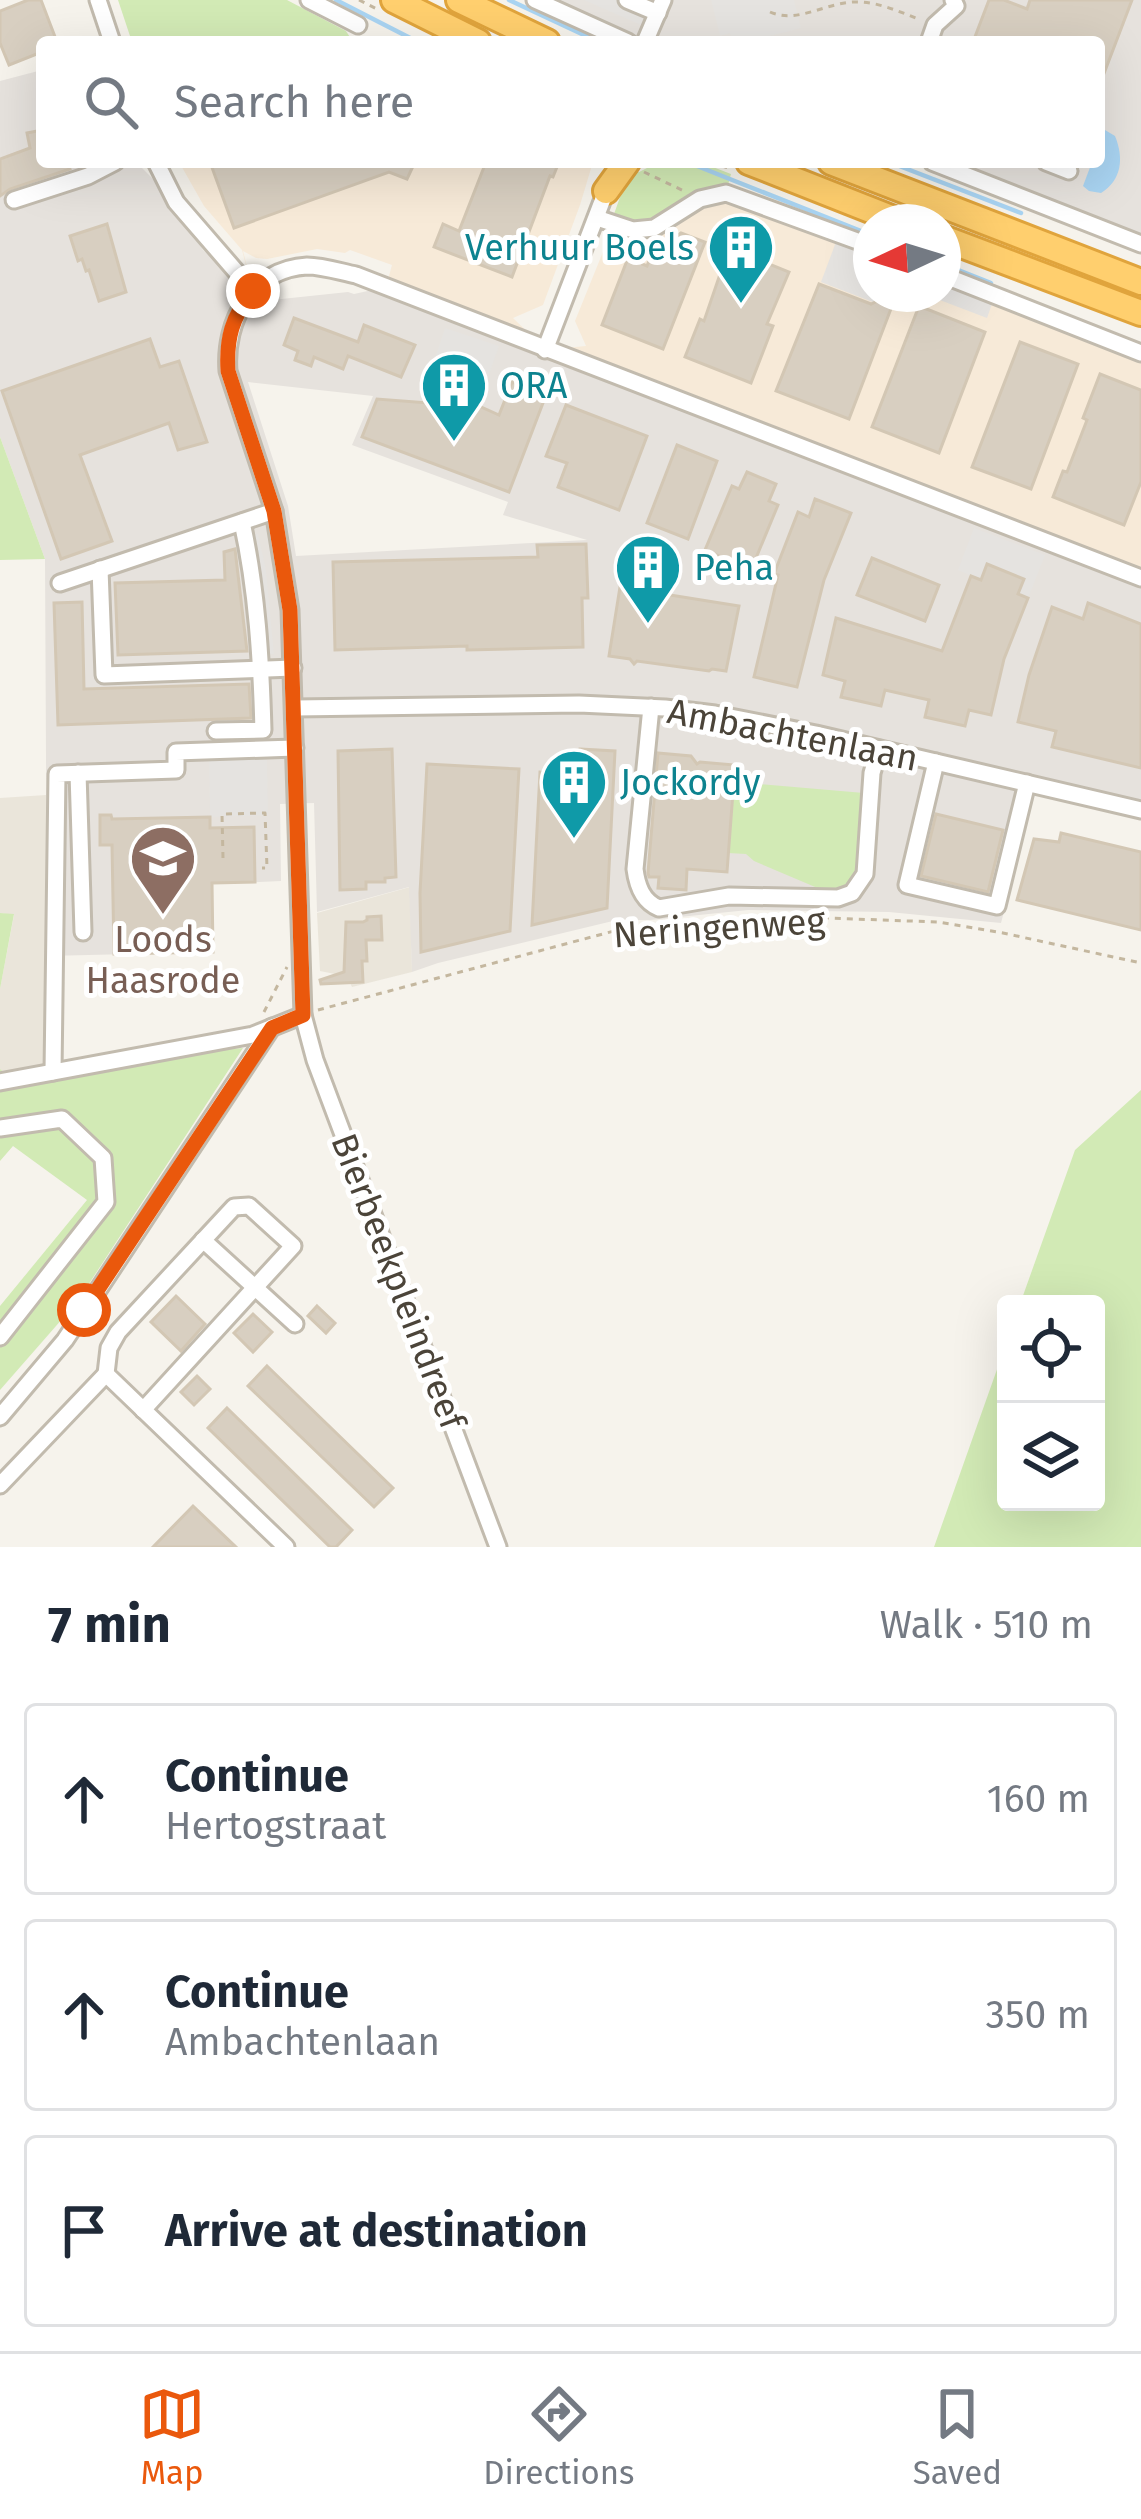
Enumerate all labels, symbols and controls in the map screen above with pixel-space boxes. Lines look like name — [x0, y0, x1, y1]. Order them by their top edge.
search box — [36, 36, 1105, 168]
icon: search — [78, 69, 144, 135]
text: Search here — [174, 75, 414, 129]
north arrow — [853, 204, 961, 312]
building icon: Verhuur Boels — [706, 212, 776, 306]
place label: Verhuur Boels — [465, 226, 694, 270]
route end — [226, 264, 280, 318]
building icon: ORA — [419, 350, 489, 444]
place label: ORA — [500, 364, 568, 408]
building icon: Peha — [613, 532, 683, 626]
place label: Peha — [694, 546, 774, 590]
street label: Ambachtenlaan — [664, 689, 922, 781]
building icon: Jockordy — [539, 747, 609, 841]
place label: Jockordy — [620, 761, 761, 805]
school or university icon: Loods Haasrode — [128, 823, 198, 917]
street label: Neringenweg — [612, 899, 827, 957]
place label: Loods Haasrode — [86, 918, 240, 1003]
street label: Bierbeekpleindreef — [321, 1127, 476, 1438]
route start — [57, 1283, 111, 1337]
map controls — [997, 1295, 1105, 1511]
button: locate — [997, 1295, 1105, 1403]
button: layers — [997, 1403, 1105, 1511]
text: 7 min — [48, 1594, 171, 1656]
text: Walk · 510 m — [880, 1602, 1093, 1648]
text: Continue — [165, 1749, 349, 1803]
icon: ahead — [51, 1766, 117, 1832]
text: 160 m — [987, 1776, 1090, 1822]
text: Hertogstraat — [165, 1803, 386, 1849]
text: Continue — [165, 1965, 349, 2019]
icon: ahead — [51, 1982, 117, 2048]
text: 350 m — [985, 1992, 1090, 2038]
text: Ambachtenlaan — [165, 2019, 440, 2065]
icon: arrive — [51, 2198, 117, 2264]
text: Arrive at destination — [165, 2204, 588, 2258]
tab: Map — [139, 2381, 205, 2493]
tab: Directions — [483, 2381, 635, 2493]
tab: Saved — [913, 2381, 1002, 2493]

